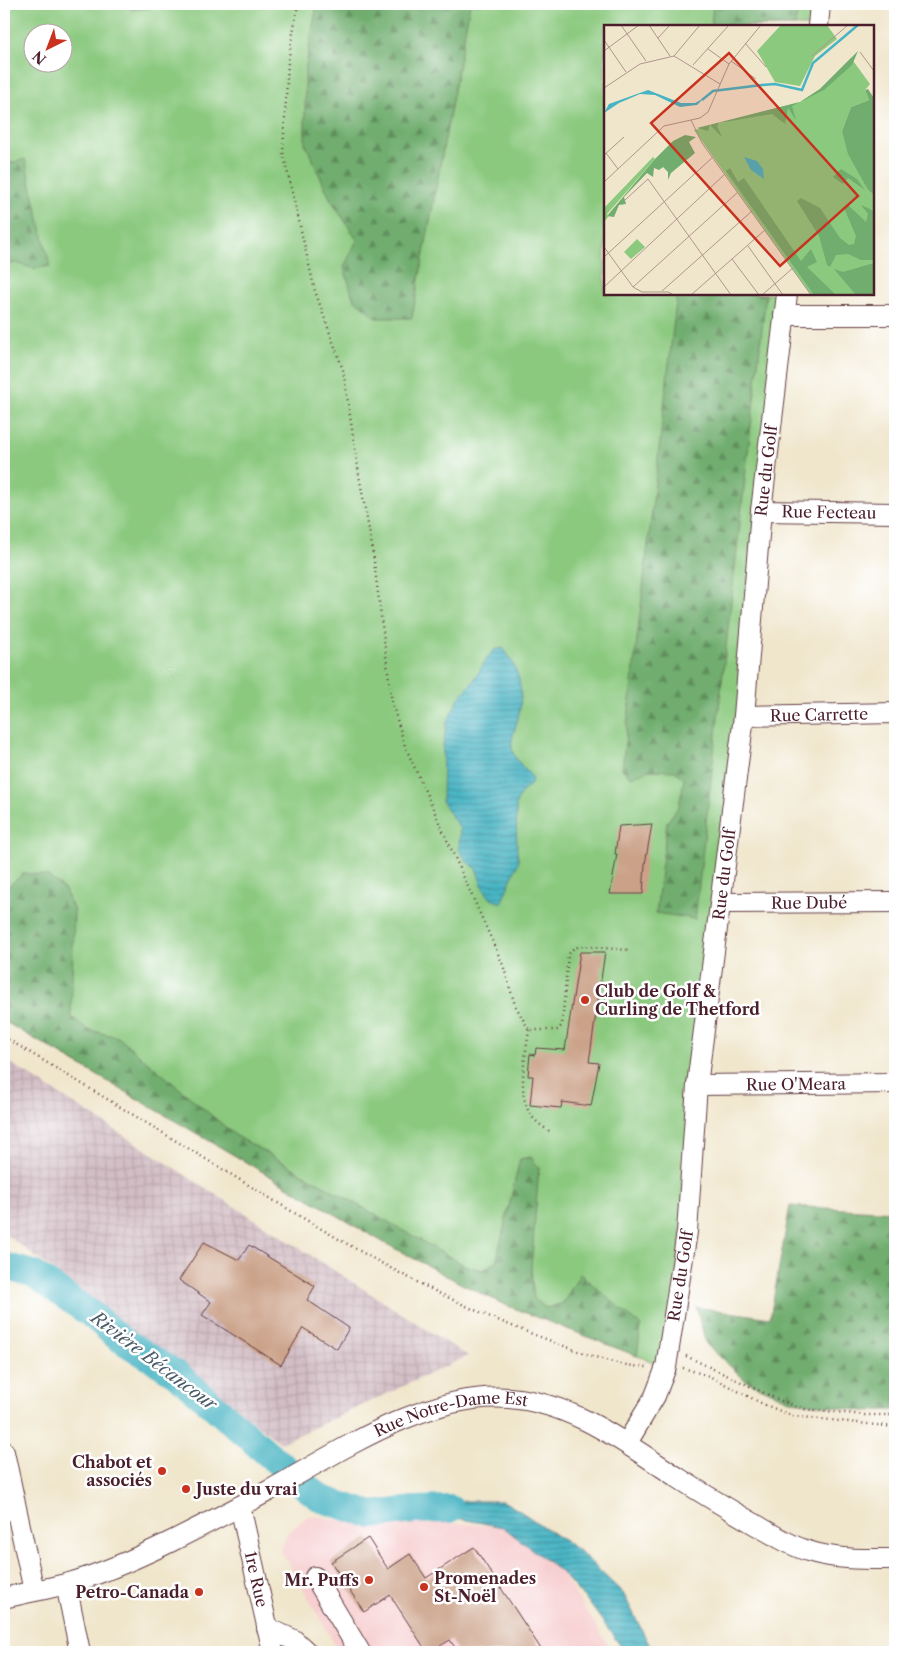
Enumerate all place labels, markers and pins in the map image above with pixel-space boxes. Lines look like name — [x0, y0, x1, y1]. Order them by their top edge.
place label: Club de Golf & Curling de Thetford — [595, 981, 760, 1019]
marker: Club de Golf & Curling de Thetford — [579, 994, 591, 1006]
place label: Chabot et associés — [72, 1452, 153, 1490]
marker: Chabot et associés — [156, 1465, 168, 1477]
place label: Juste du vrai — [193, 1479, 298, 1499]
marker: Juste du vrai — [180, 1483, 192, 1495]
place label: Promenades St-Noël — [434, 1568, 536, 1606]
place label: Mr. Puffs — [284, 1570, 359, 1590]
marker: Mr. Puffs — [363, 1574, 375, 1586]
marker: Promenades St-Noël — [418, 1581, 430, 1593]
place label: Petro-Canada — [75, 1582, 190, 1602]
marker: Petro-Canada — [193, 1586, 205, 1598]

